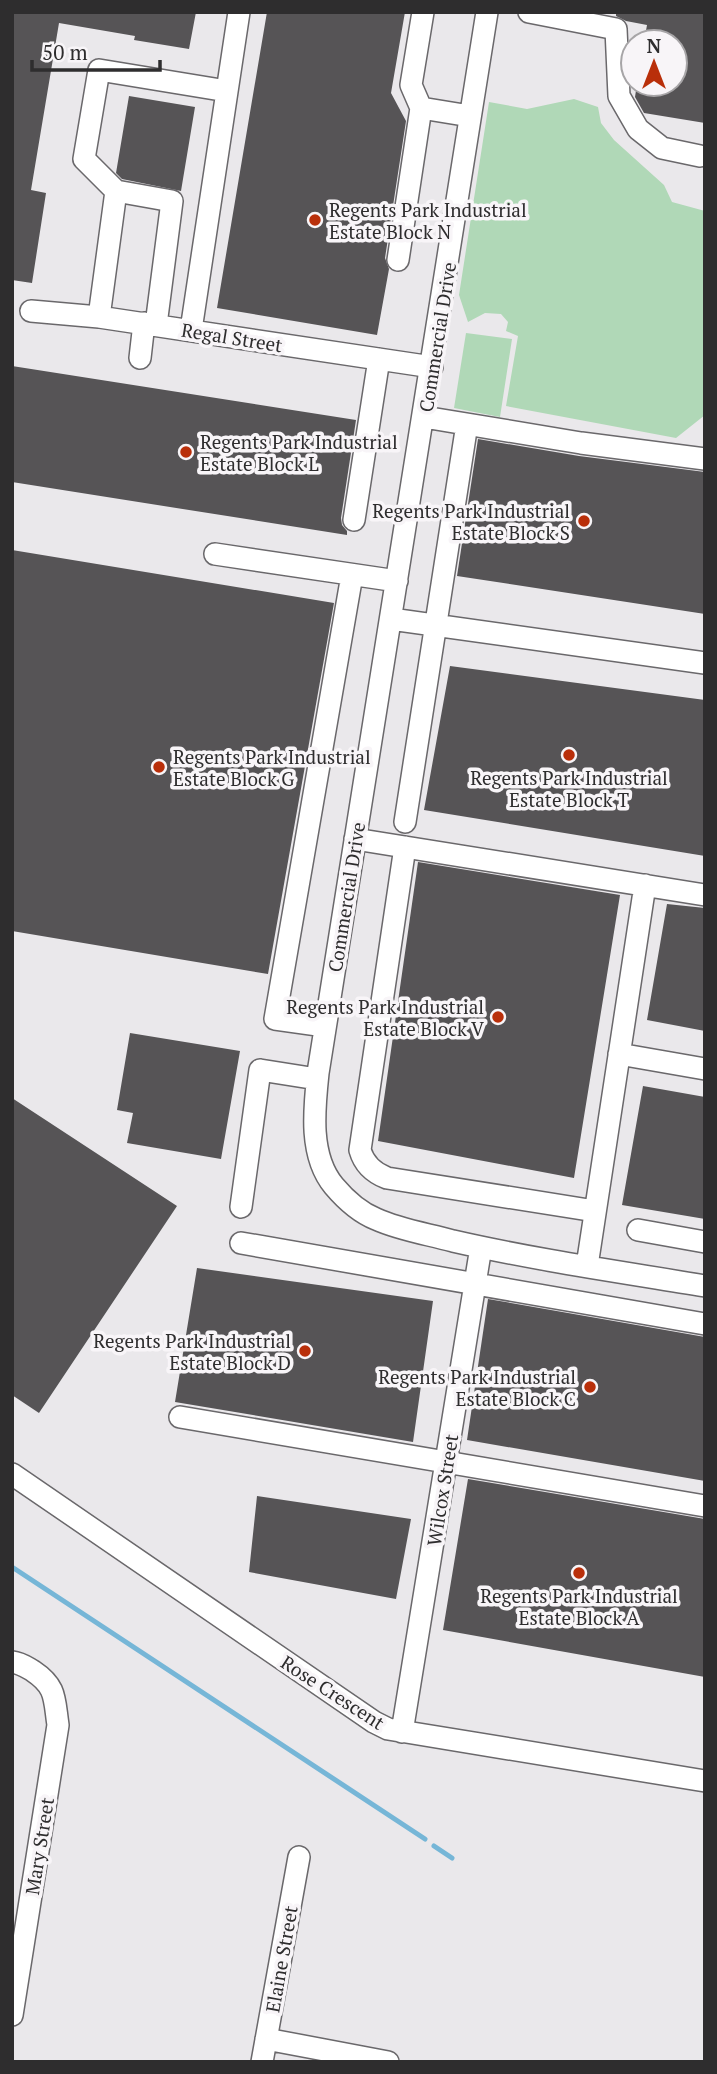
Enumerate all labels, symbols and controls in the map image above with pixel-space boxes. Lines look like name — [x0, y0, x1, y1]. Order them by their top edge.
scale bar — [32, 28, 159, 72]
north arrow — [619, 28, 689, 98]
text: N — [647, 33, 662, 58]
text: 50 m — [42, 38, 88, 66]
place label: Regents Park Industrial Estate Block N — [329, 197, 527, 244]
marker: Regents Park Industrial Estate Block N — [307, 212, 323, 228]
street label: Commercial Drive — [413, 260, 461, 414]
street label: Regal Street — [180, 317, 284, 357]
place label: Regents Park Industrial Estate Block L — [200, 429, 398, 476]
marker: Regents Park Industrial Estate Block L — [178, 444, 194, 460]
place label: Regents Park Industrial Estate Block S — [372, 498, 570, 545]
marker: Regents Park Industrial Estate Block S — [576, 513, 592, 529]
place label: Regents Park Industrial Estate Block G — [173, 744, 371, 791]
marker: Regents Park Industrial Estate Block T — [561, 747, 577, 763]
marker: Regents Park Industrial Estate Block G — [151, 759, 167, 775]
place label: Regents Park Industrial Estate Block T — [470, 765, 668, 812]
street label: Commercial Drive — [322, 820, 370, 974]
place label: Regents Park Industrial Estate Block V — [286, 994, 484, 1041]
marker: Regents Park Industrial Estate Block V — [490, 1009, 506, 1025]
place label: Regents Park Industrial Estate Block D — [93, 1328, 291, 1375]
marker: Regents Park Industrial Estate Block D — [297, 1343, 313, 1359]
place label: Regents Park Industrial Estate Block C — [378, 1364, 576, 1411]
marker: Regents Park Industrial Estate Block C — [582, 1379, 598, 1395]
street label: Wilcox Street — [421, 1432, 463, 1548]
marker: Regents Park Industrial Estate Block A — [571, 1565, 587, 1581]
place label: Regents Park Industrial Estate Block A — [480, 1583, 678, 1630]
street label: Rose Crescent — [277, 1649, 389, 1735]
street label: Mary Street — [19, 1795, 59, 1897]
street label: Elaine Street — [259, 1904, 303, 2014]

